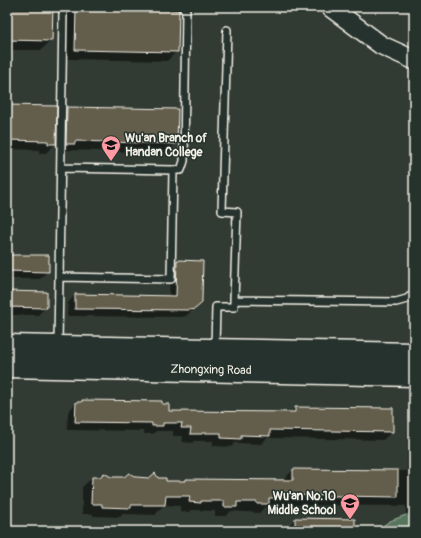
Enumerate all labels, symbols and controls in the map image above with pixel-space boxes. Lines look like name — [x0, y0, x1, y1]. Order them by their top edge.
place label: Wu'an Branch of Handan College — [125, 131, 207, 160]
school or university icon: Wu'an Branch of Handan College — [100, 134, 122, 162]
street label: Zhongxing Road — [170, 362, 252, 378]
place label: Wu'an No.10 Middle School — [268, 489, 336, 518]
school or university icon: Wu'an No.10 Middle School — [339, 492, 361, 520]

